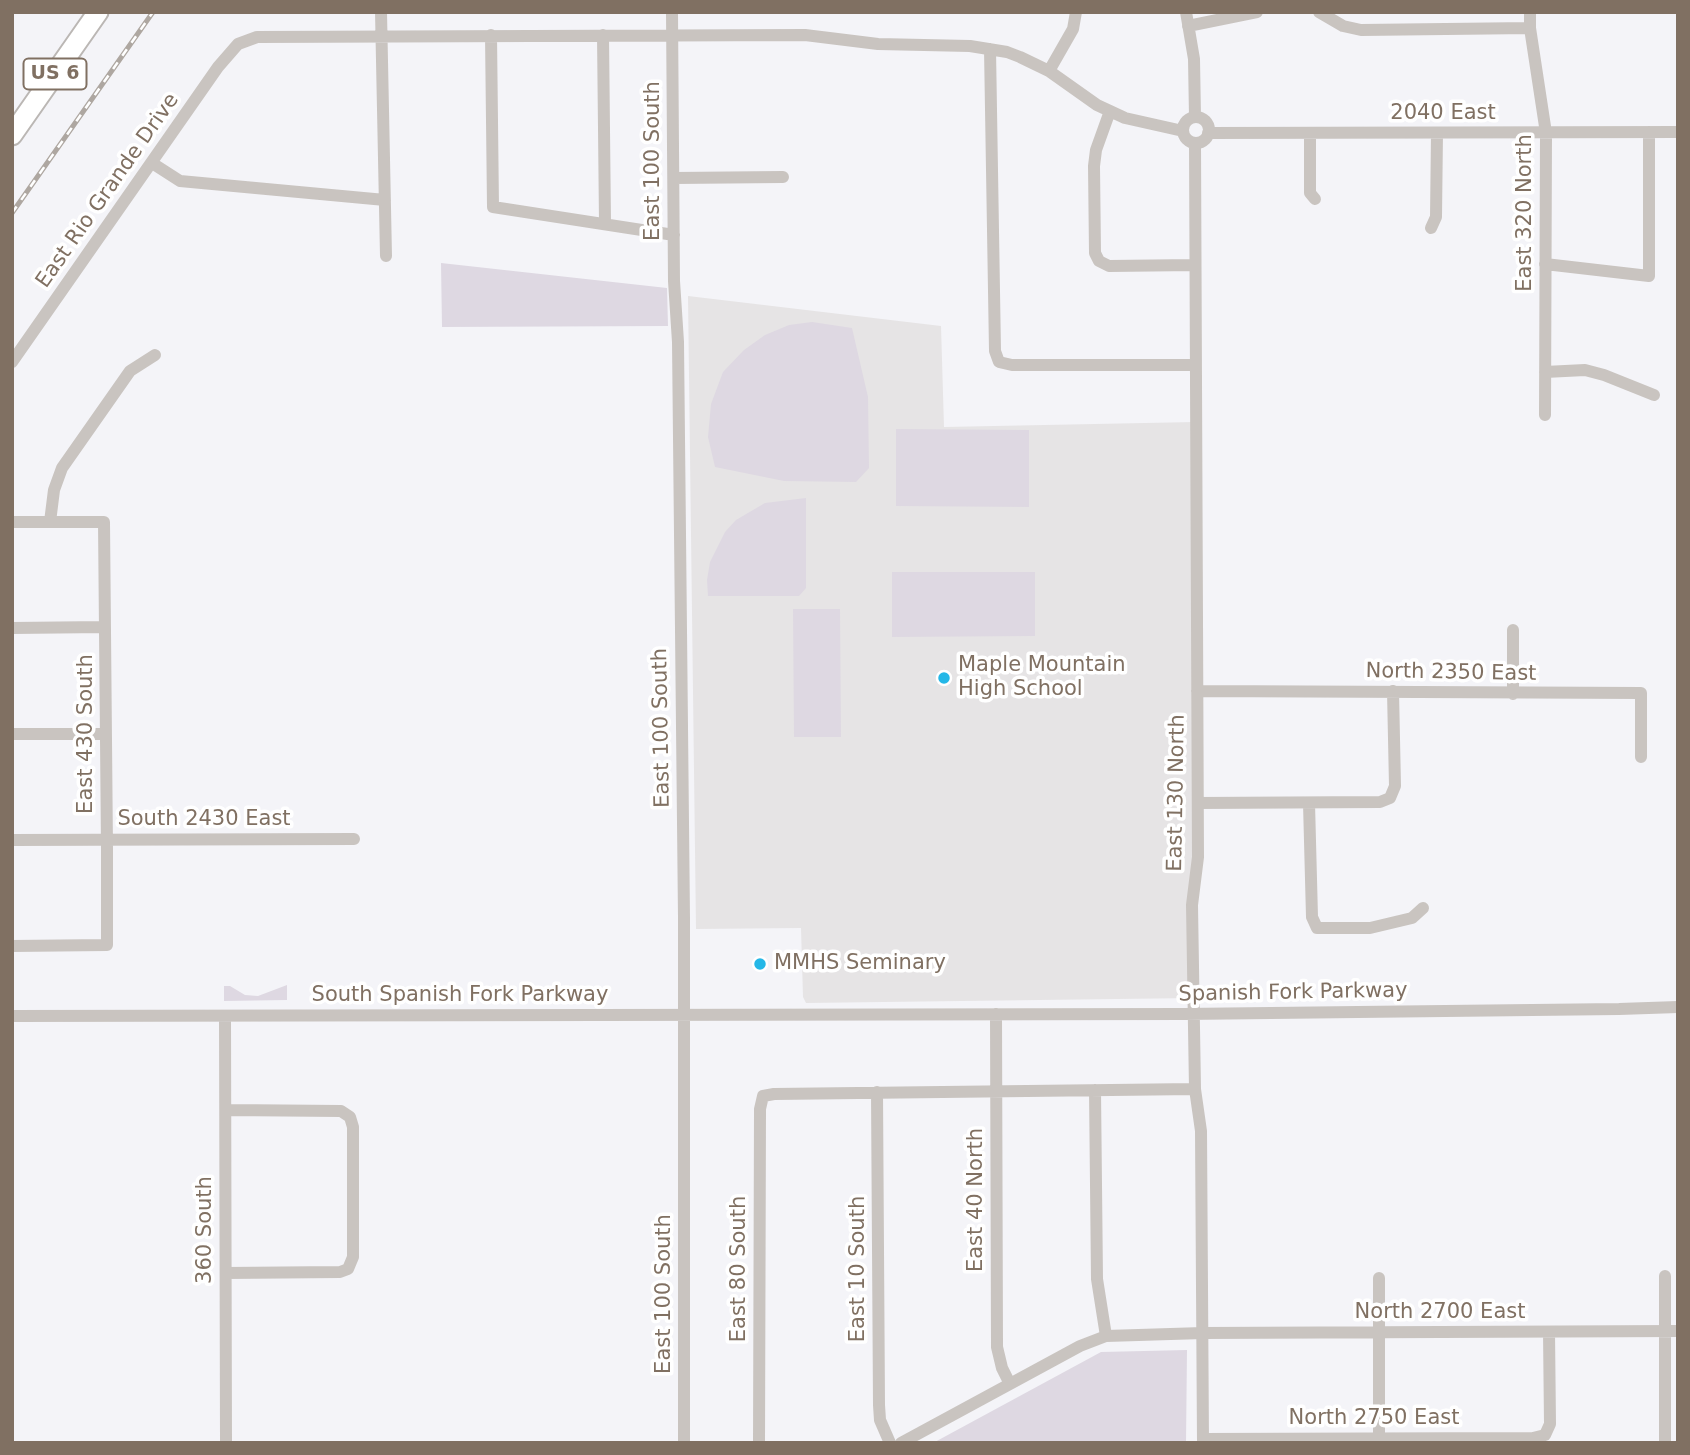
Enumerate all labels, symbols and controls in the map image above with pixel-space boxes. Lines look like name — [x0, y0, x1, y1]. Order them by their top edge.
road number: US 6 — [23, 58, 86, 90]
street label: East 100 South — [641, 81, 667, 241]
street label: East Rio Grande Drive — [31, 89, 185, 293]
street label: 2040 East — [1390, 101, 1496, 127]
street label: East 320 North — [1513, 134, 1539, 292]
street label: East 100 South — [648, 648, 676, 808]
place label: Maple Mountain High School — [958, 653, 1126, 703]
street label: East 430 South — [74, 654, 100, 814]
street label: North 2350 East — [1365, 659, 1537, 687]
marker: Maple Mountain High School — [936, 670, 952, 686]
street label: East 130 North — [1163, 714, 1191, 872]
street label: South 2430 East — [117, 807, 291, 833]
place label: MMHS Seminary — [774, 951, 946, 977]
marker: MMHS Seminary — [752, 956, 768, 972]
street label: Spanish Fork Parkway — [1178, 978, 1408, 1008]
street label: South Spanish Fork Parkway — [312, 983, 608, 1009]
street label: East 40 North — [964, 1128, 990, 1272]
street label: 360 South — [193, 1176, 219, 1284]
street label: East 80 South — [727, 1196, 753, 1342]
street label: East 10 South — [846, 1196, 872, 1342]
street label: East 100 South — [652, 1214, 678, 1374]
street label: North 2700 East — [1355, 1300, 1525, 1326]
street label: North 2750 East — [1289, 1406, 1459, 1432]

